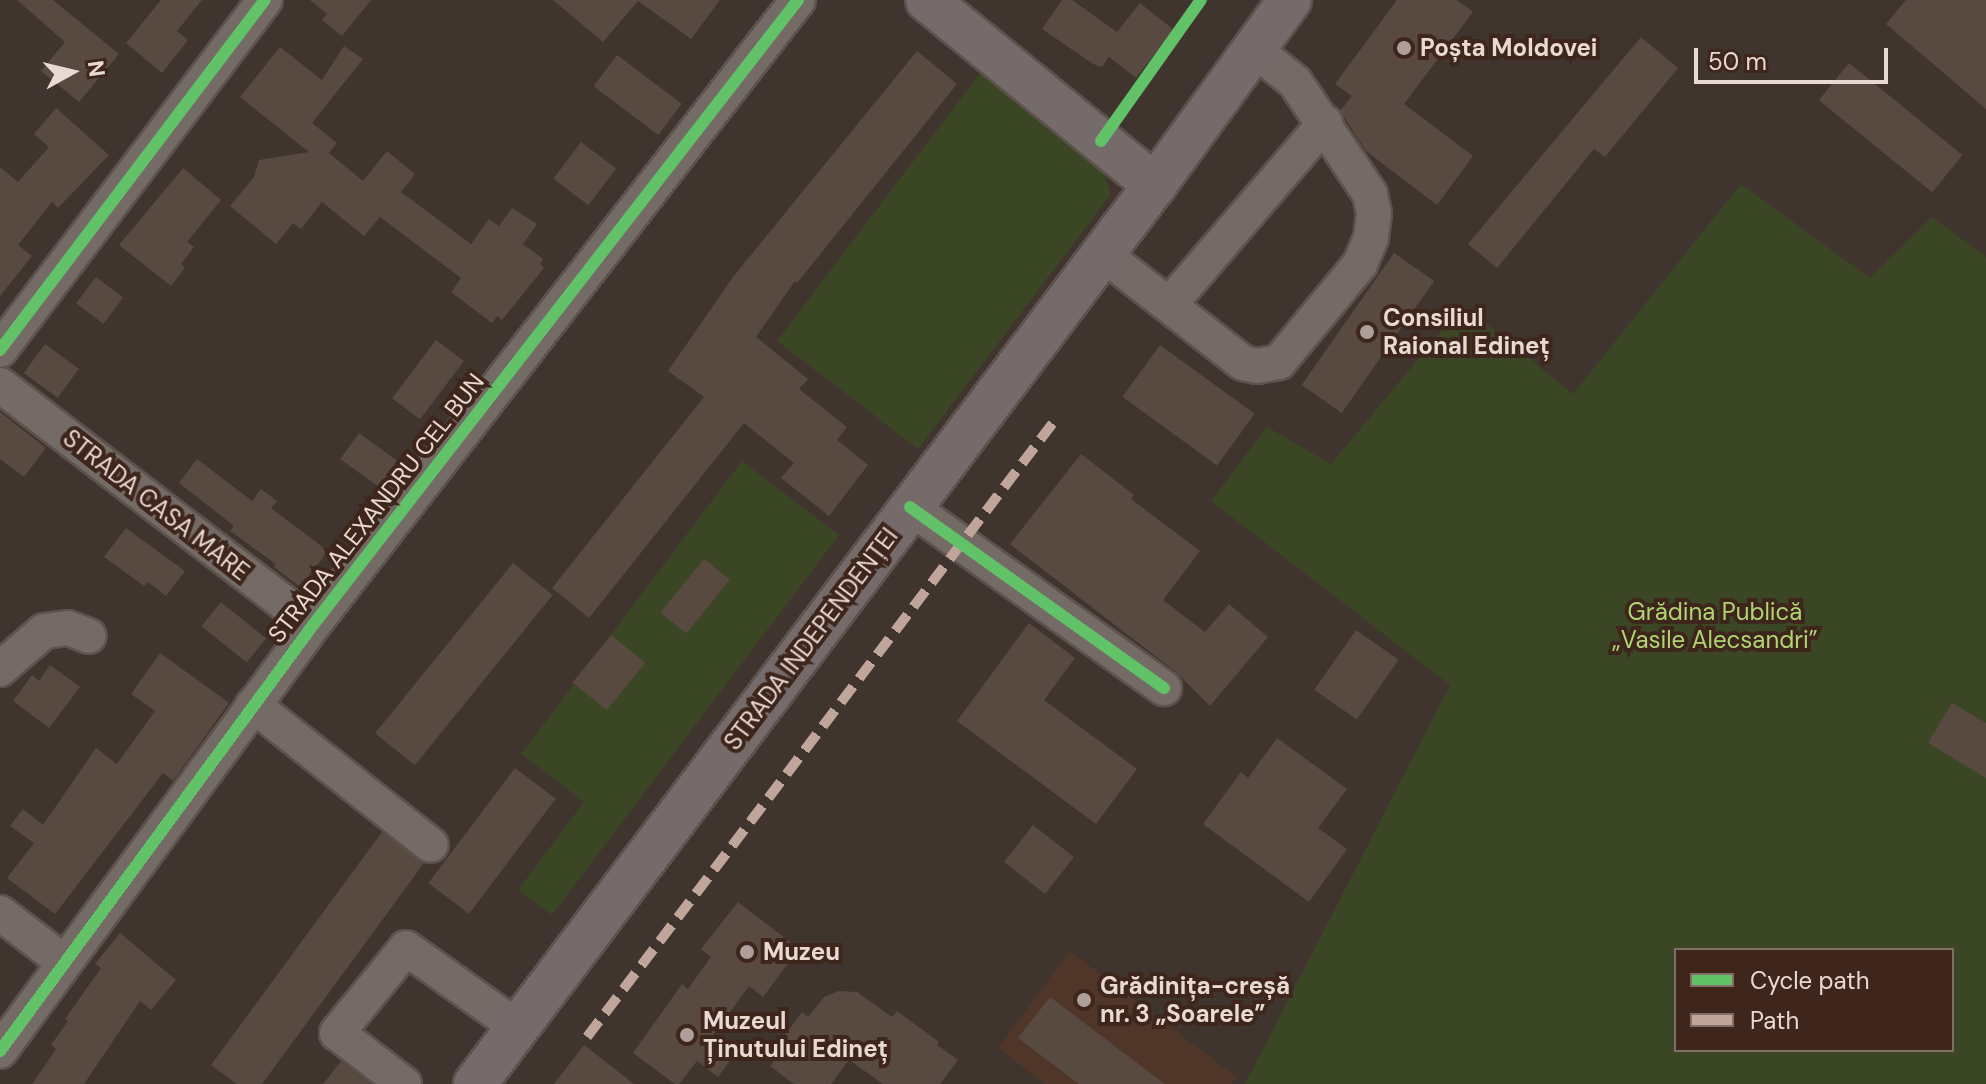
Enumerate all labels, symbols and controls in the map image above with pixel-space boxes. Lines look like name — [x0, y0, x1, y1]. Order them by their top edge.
north arrow — [32, 32, 112, 112]
scale bar — [1698, 32, 1892, 82]
place label: Poșta Moldovei — [1420, 34, 1597, 62]
marker: Poșta Moldovei — [1395, 39, 1413, 57]
text: 50 m — [1708, 46, 1767, 77]
text: N — [81, 59, 112, 79]
place label: Consiliul Raional Edineț — [1383, 304, 1550, 360]
marker: Consiliul Raional Edineț — [1358, 323, 1376, 341]
street label: STRADA ALEXANDRU CEL BUN — [262, 368, 490, 648]
street label: STRADA CASA MARE — [57, 424, 255, 586]
street label: STRADA INDEPENDENȚEI — [718, 522, 904, 756]
park label: Grădina Publică „Vasile Alecsandri” — [1612, 598, 1818, 654]
place label: Muzeu — [763, 938, 840, 966]
marker: Muzeu — [738, 943, 756, 961]
legend — [1674, 948, 1954, 1052]
text: Cycle path — [1750, 965, 1869, 996]
place label: Grădinița-creșă nr. 3 „Soarele” — [1100, 972, 1290, 1028]
marker: Grădinița-creșă nr. 3 „Soarele” — [1075, 991, 1093, 1009]
text: Path — [1750, 1005, 1799, 1036]
place label: Muzeul Ținutului Edineț — [703, 1007, 888, 1063]
marker: Muzeul Ținutului Edineț — [678, 1026, 696, 1044]

